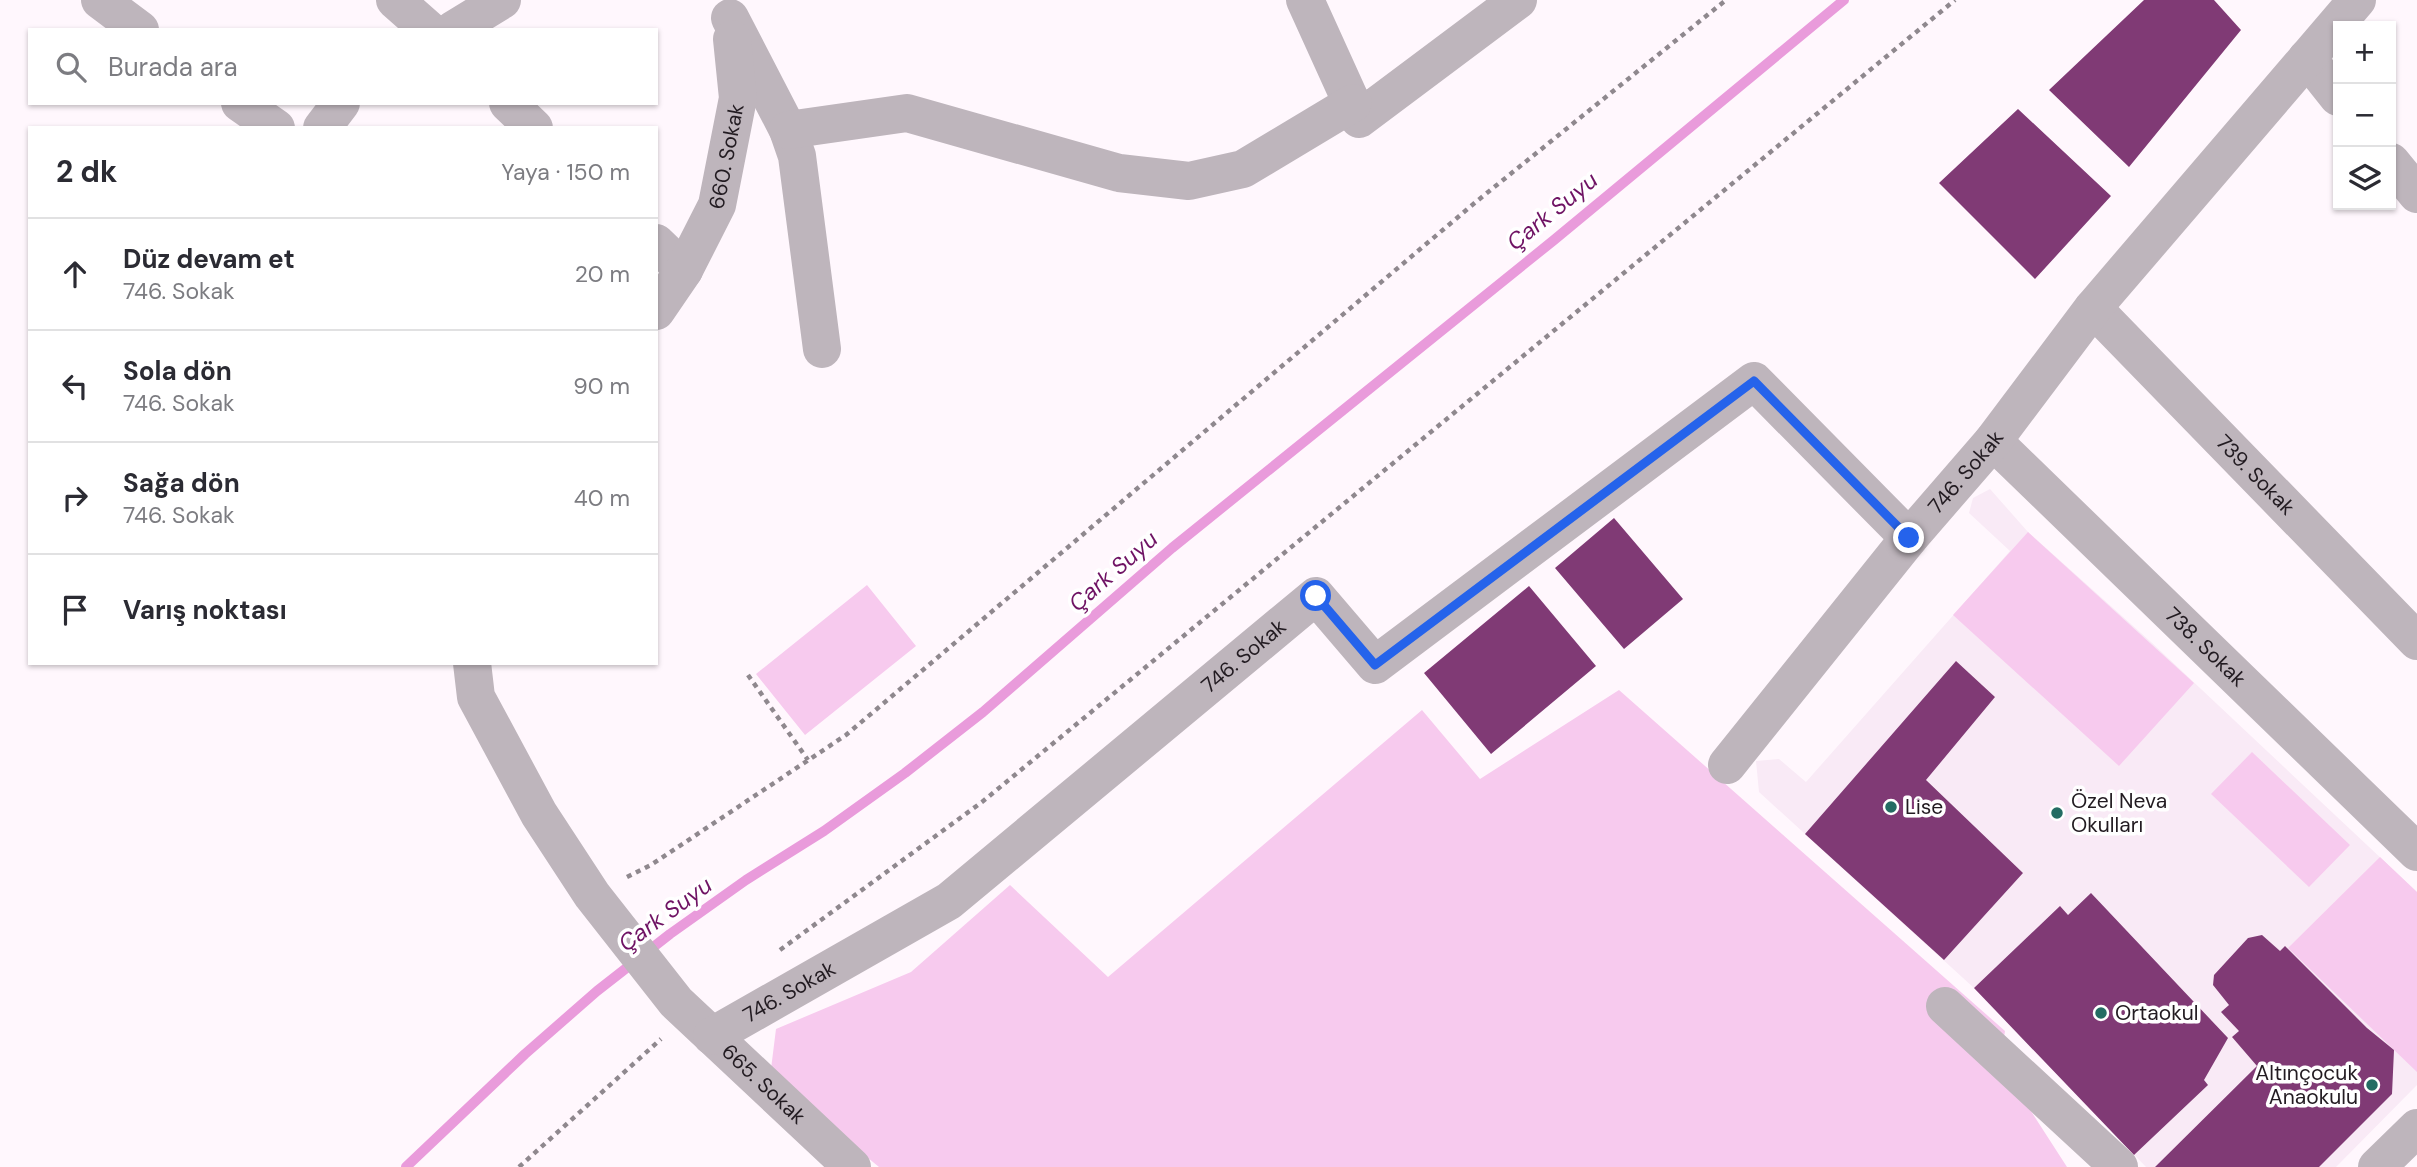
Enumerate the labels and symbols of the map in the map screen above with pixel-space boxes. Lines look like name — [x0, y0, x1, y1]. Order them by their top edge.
street label: 660. Sokak — [702, 101, 751, 212]
water label: Çark Suyu — [1500, 165, 1604, 257]
street label: 746. Sokak — [1922, 424, 2010, 520]
street label: 739. Sokak — [2210, 429, 2301, 522]
route end — [1893, 522, 1924, 553]
water label: Çark Suyu — [1062, 524, 1164, 618]
route start — [1300, 580, 1331, 611]
street label: 738. Sokak — [2159, 601, 2252, 693]
street label: 746. Sokak — [1196, 612, 1292, 699]
place label: Özel Neva Okulları — [2071, 787, 2167, 839]
place label: Lise — [1905, 793, 1943, 821]
marker: Lise — [1883, 799, 1899, 815]
marker: Özel Neva Okulları — [2049, 805, 2065, 821]
water label: Çark Suyu — [612, 870, 718, 958]
street label: 746. Sokak — [738, 954, 841, 1029]
place label: Ortaokul — [2115, 999, 2198, 1027]
marker: Ortaokul — [2093, 1005, 2109, 1021]
street label: 665. Sokak — [715, 1038, 812, 1131]
place label: Altınçocuk Anaokulu — [2255, 1059, 2358, 1111]
marker: Altınçocuk Anaokulu — [2364, 1077, 2380, 1093]

